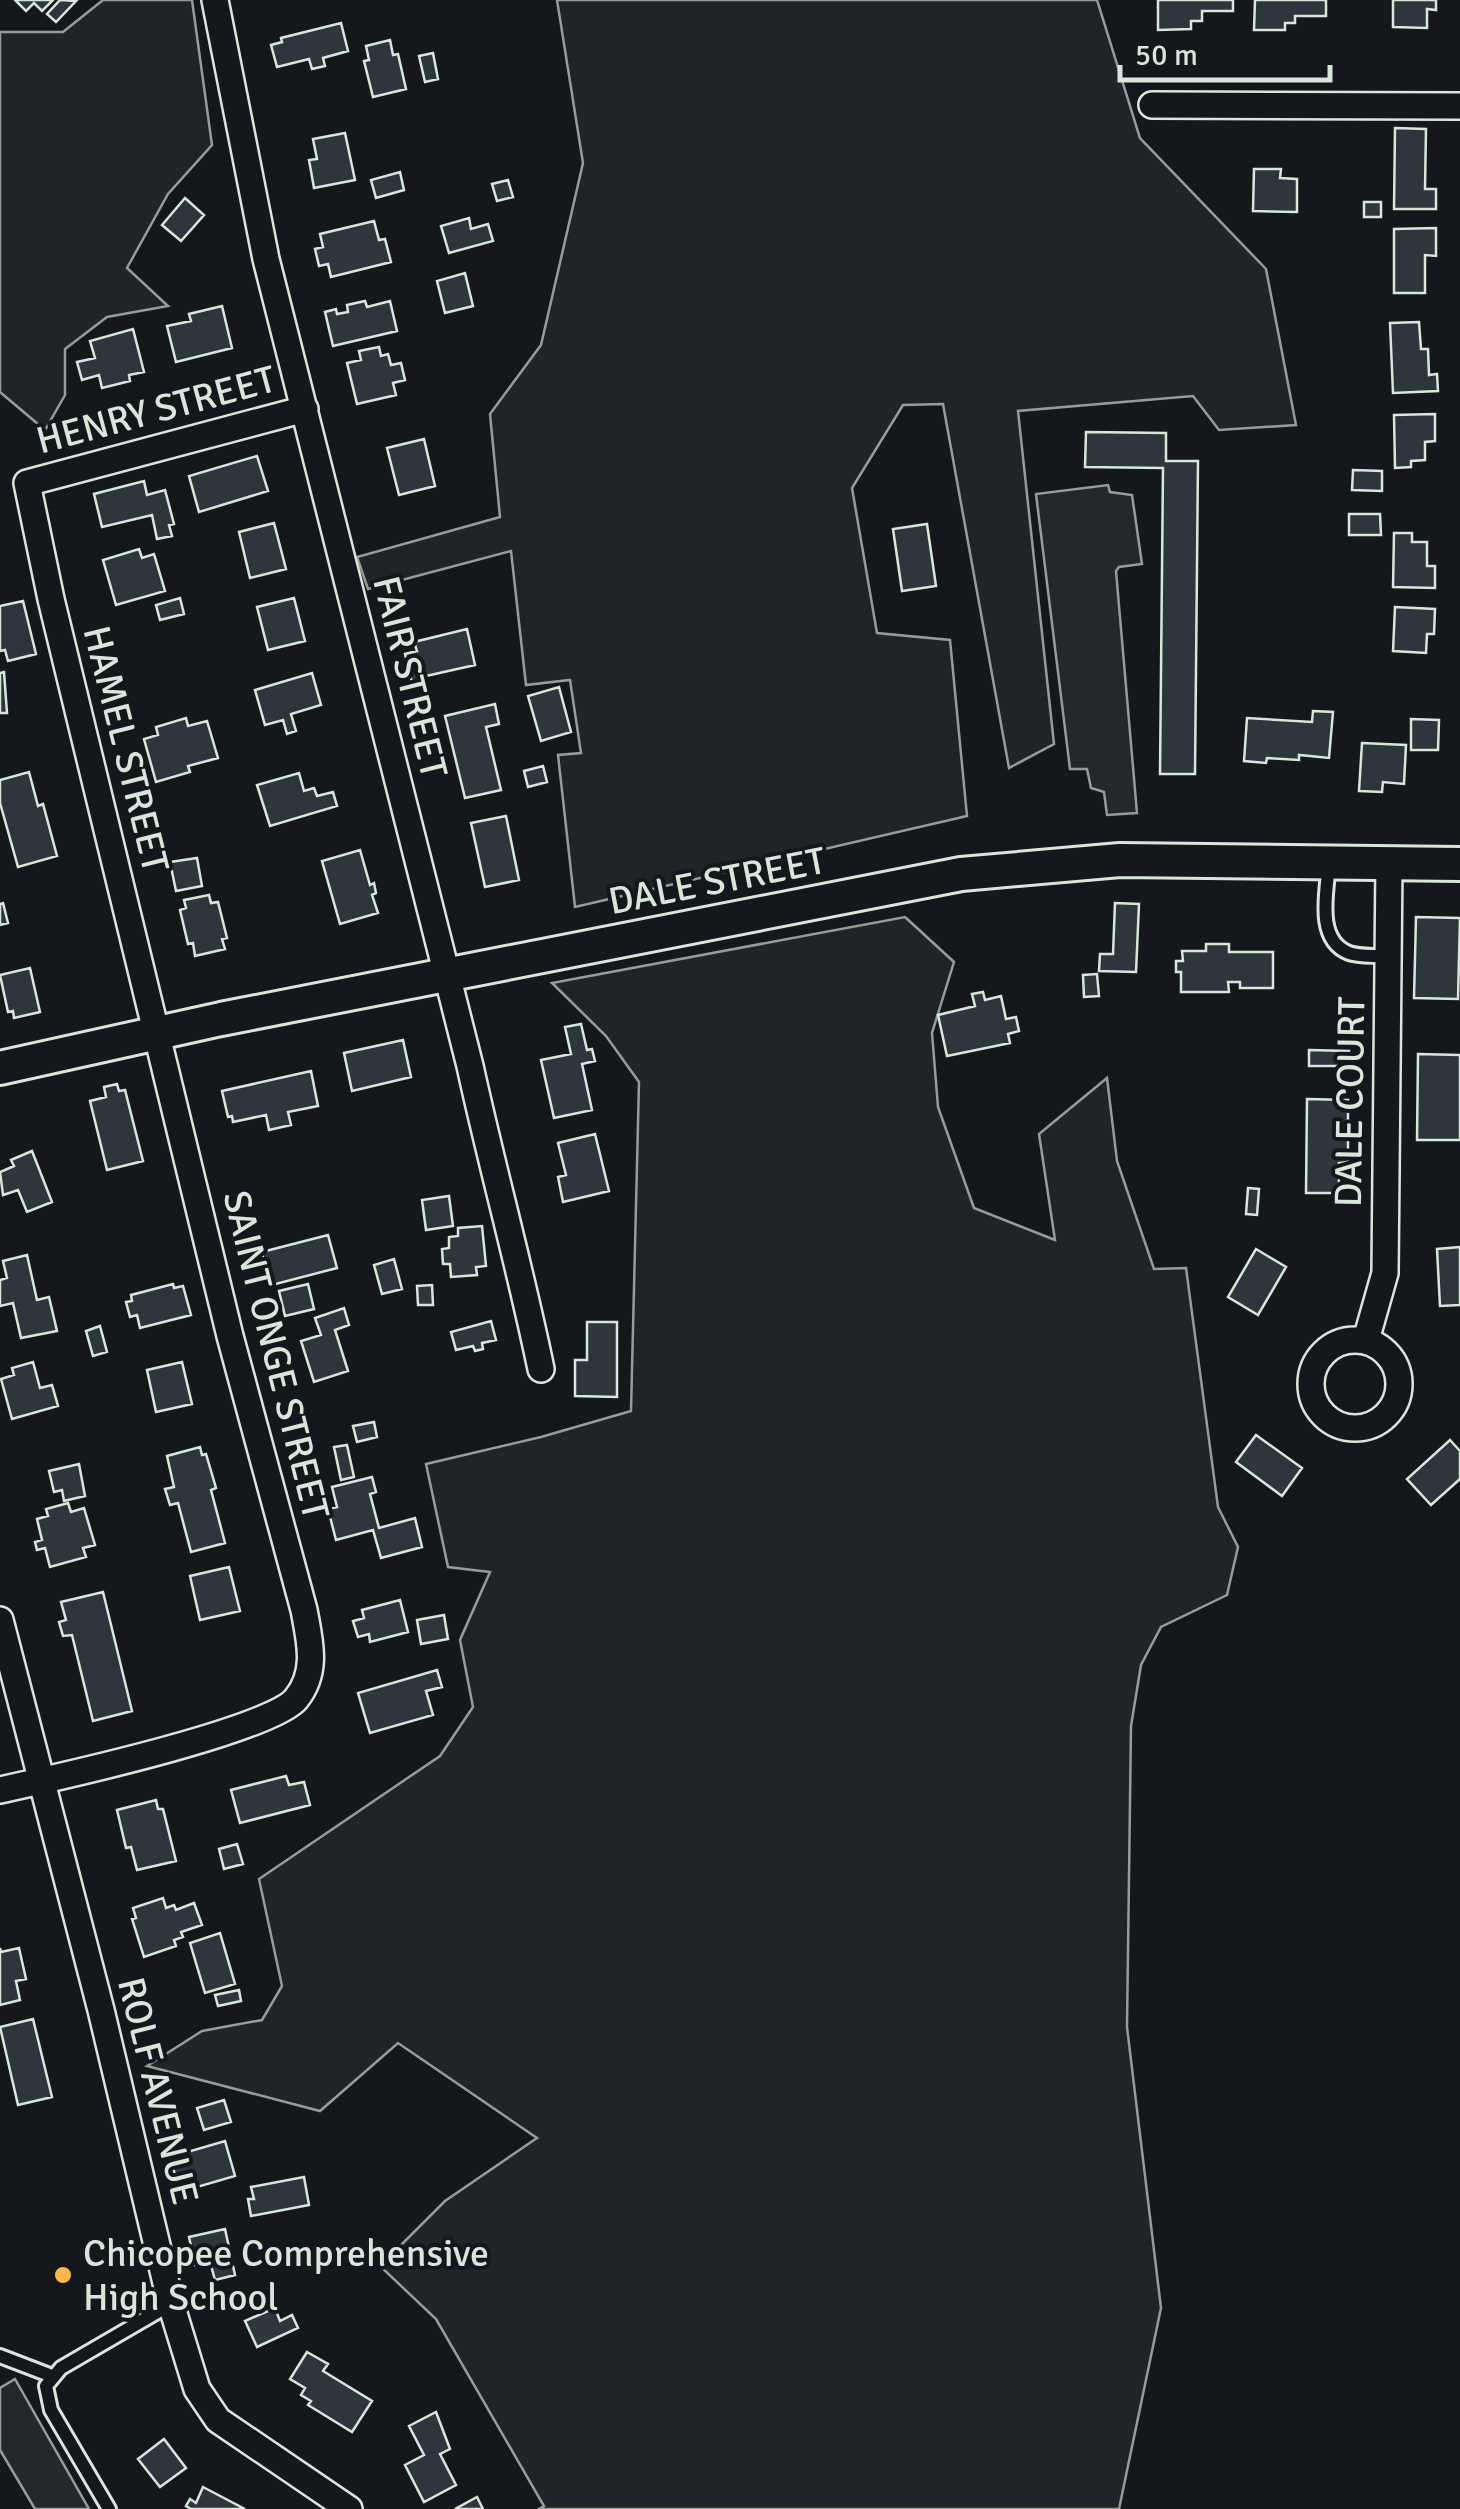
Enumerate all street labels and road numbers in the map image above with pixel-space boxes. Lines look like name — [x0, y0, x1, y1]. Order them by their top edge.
street label: HENRY STREET — [31, 355, 281, 464]
street label: FAIR STREET — [362, 571, 458, 783]
street label: HAMEL STREET — [73, 621, 179, 877]
street label: DALE STREET — [605, 837, 830, 925]
street label: DALE COURT — [1325, 996, 1375, 1208]
street label: SAINT ONGE STREET — [212, 1186, 340, 1524]
street label: ROLF AVENUE — [107, 1973, 209, 2209]

